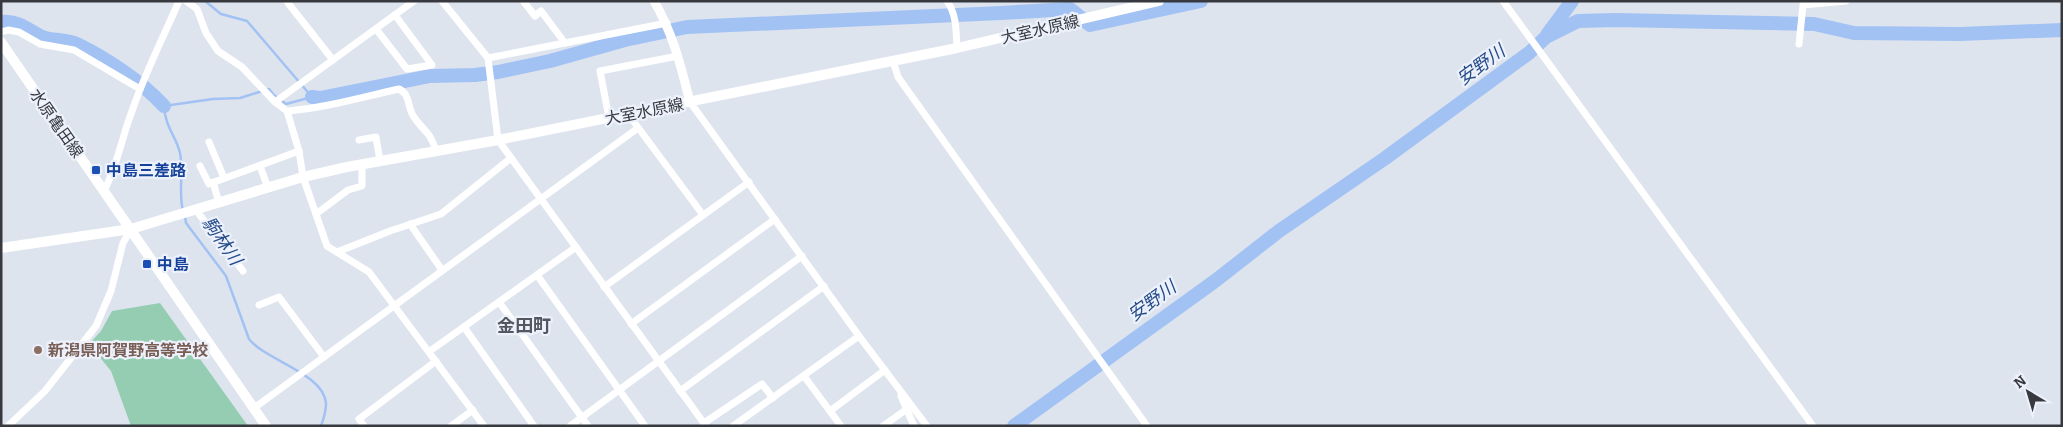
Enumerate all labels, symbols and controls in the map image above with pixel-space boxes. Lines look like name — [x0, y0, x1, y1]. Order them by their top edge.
street label: 大室水原線 — [999, 11, 1081, 48]
water label: 安野川 — [1453, 39, 1511, 90]
street label: 水原亀田線 — [26, 85, 87, 162]
street label: 大室水原線 — [603, 95, 685, 128]
place label: 中島三差路 — [106, 161, 186, 180]
marker: 中島三差路 — [90, 164, 102, 176]
water label: 駒林川 — [198, 213, 248, 271]
place label: 中島 — [157, 255, 189, 274]
marker: 中島 — [141, 258, 153, 270]
water label: 安野川 — [1124, 275, 1182, 326]
district label: 金田町 — [497, 315, 551, 337]
place label: 新潟県阿賀野高等学校 — [48, 341, 208, 360]
marker: 新潟県阿賀野高等学校 — [32, 344, 44, 356]
north arrow — [2003, 367, 2053, 417]
text: N — [2011, 372, 2030, 392]

